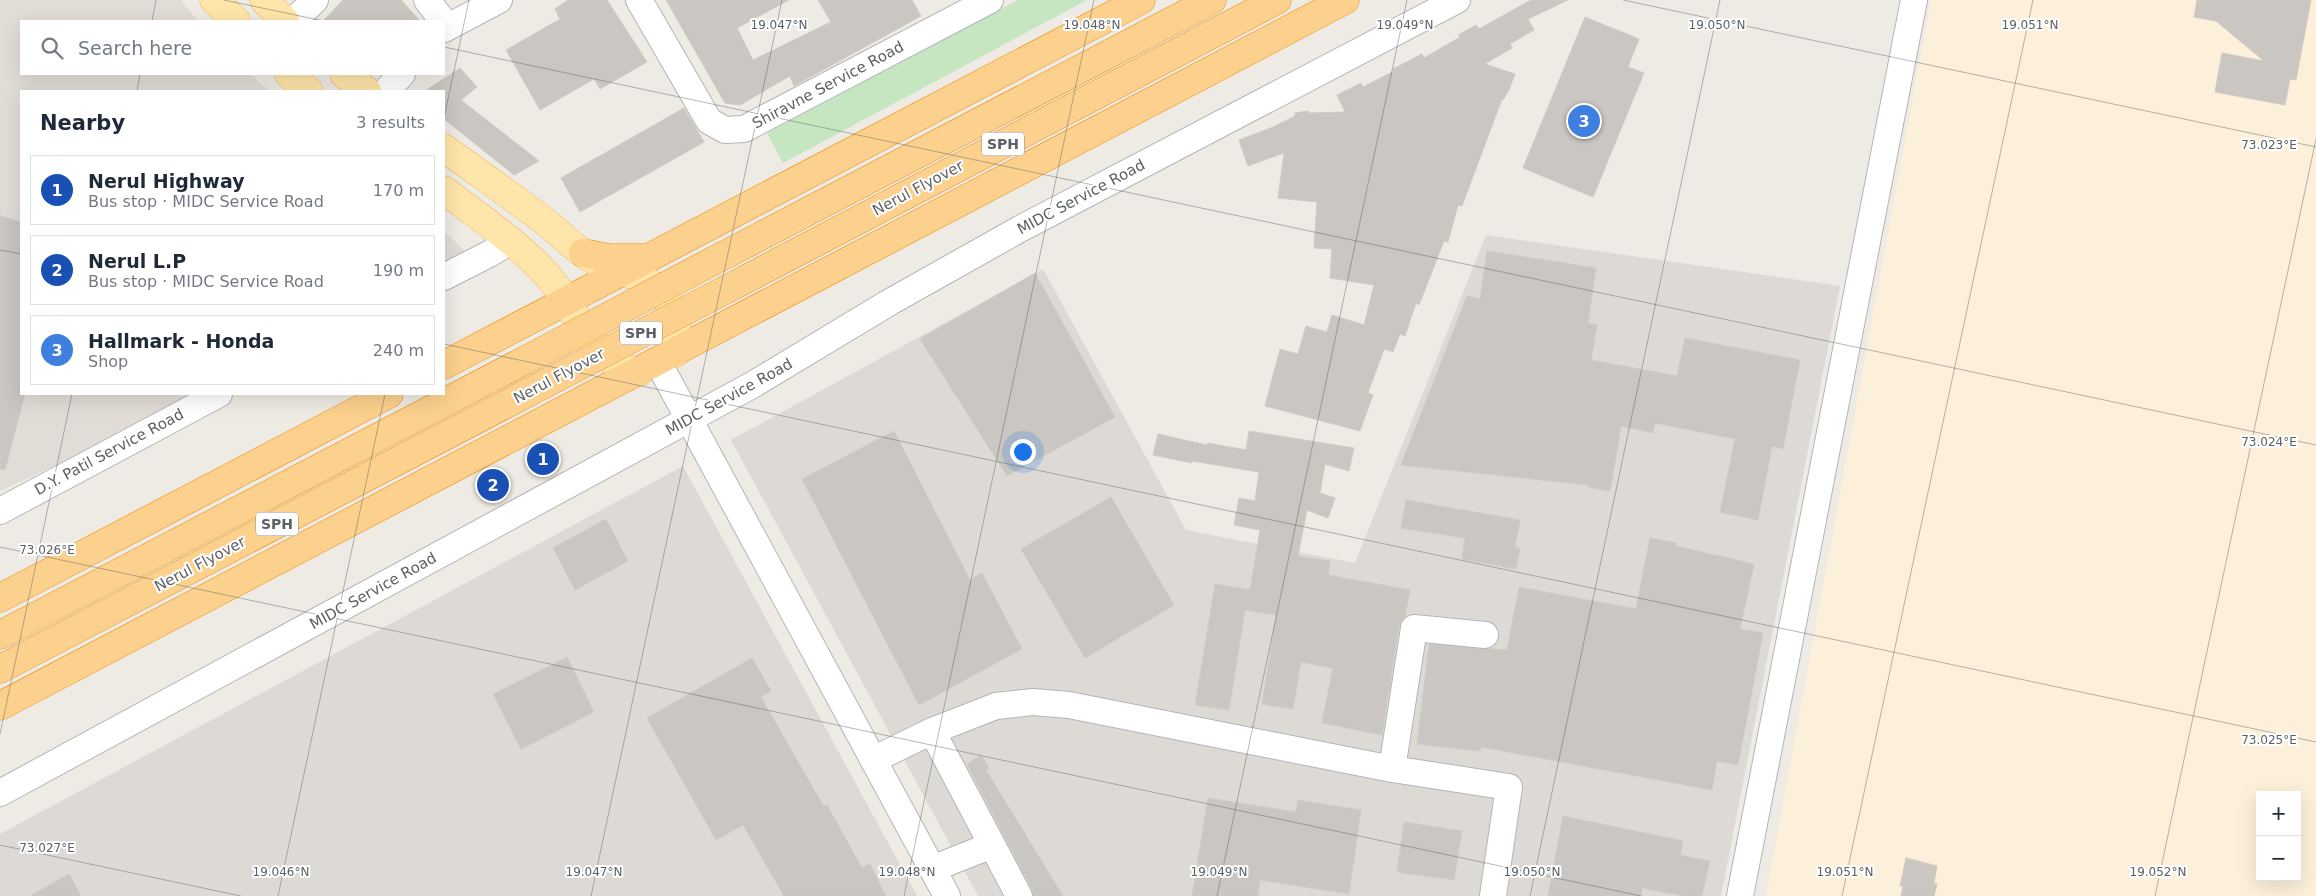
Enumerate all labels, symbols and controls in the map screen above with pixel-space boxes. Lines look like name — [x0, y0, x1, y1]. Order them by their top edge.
text: 19.047°N — [751, 18, 807, 32]
text: 19.048°N — [1064, 18, 1120, 32]
text: 19.049°N — [1377, 18, 1433, 32]
text: 19.050°N — [1689, 18, 1745, 32]
text: 19.051°N — [2002, 18, 2058, 32]
search box — [20, 20, 445, 75]
icon: search — [38, 34, 66, 62]
text: Search here — [78, 37, 192, 59]
street label: Shiravne Service Road — [749, 37, 907, 133]
pin: 3 — [1568, 102, 1600, 140]
text: Nearby — [40, 111, 125, 135]
text: 3 results — [356, 113, 425, 132]
road number: SPH — [982, 132, 1024, 156]
text: 73.023°E — [2241, 138, 2297, 152]
street label: Nerul Flyover — [870, 156, 967, 219]
street label: MIDC Service Road — [1014, 156, 1148, 238]
text: Nerul Highway — [88, 170, 245, 192]
text: 1 — [51, 181, 63, 200]
text: 170 m — [373, 181, 424, 200]
text: Bus stop · MIDC Service Road — [88, 192, 324, 211]
text: Nerul L.P — [88, 250, 186, 272]
text: 2 — [51, 261, 63, 280]
text: 190 m — [373, 261, 424, 280]
text: Bus stop · MIDC Service Road — [88, 272, 324, 291]
road number: SPH — [620, 322, 662, 344]
text: Hallmark - Honda — [88, 330, 274, 352]
text: 3 — [51, 341, 63, 360]
text: 240 m — [373, 341, 424, 360]
street label: Nerul Flyover — [511, 344, 608, 407]
text: Shop — [88, 352, 128, 371]
street label: MIDC Service Road — [663, 355, 795, 439]
street label: D.Y. Patil Service Road — [31, 405, 187, 499]
text: 73.024°E — [2241, 435, 2297, 449]
your location — [1010, 439, 1036, 465]
pin: 1 — [527, 440, 559, 478]
pin: 2 — [477, 466, 509, 504]
road number: SPH — [256, 512, 298, 536]
street label: Nerul Flyover — [152, 532, 249, 595]
text: 73.026°E — [19, 543, 75, 557]
street label: MIDC Service Road — [307, 549, 439, 633]
text: 73.025°E — [2241, 733, 2297, 747]
map controls — [2256, 791, 2301, 881]
button: + — [2256, 791, 2301, 836]
button: − — [2256, 836, 2301, 881]
text: 73.027°E — [19, 841, 75, 855]
text: 19.046°N — [253, 865, 309, 879]
text: 19.047°N — [566, 865, 622, 879]
text: 19.048°N — [879, 865, 935, 879]
text: 19.049°N — [1191, 865, 1247, 879]
text: 19.050°N — [1504, 865, 1560, 879]
text: 19.051°N — [1817, 865, 1873, 879]
text: 19.052°N — [2130, 865, 2186, 879]

